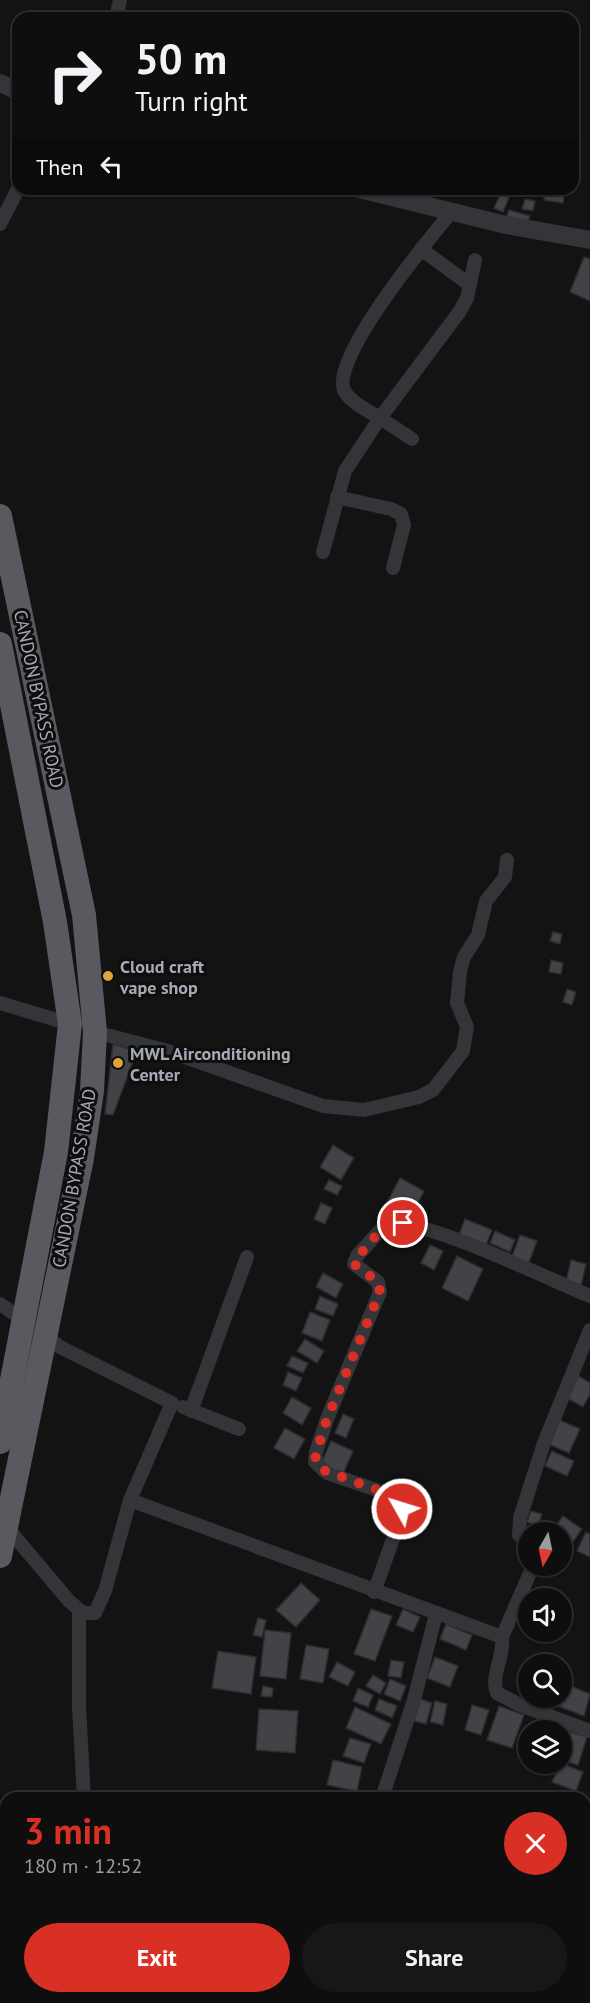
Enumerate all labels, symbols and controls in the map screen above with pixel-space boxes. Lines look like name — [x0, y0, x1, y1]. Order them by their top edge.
text: 50 m — [135, 31, 227, 86]
icon: right — [36, 36, 114, 114]
text: Turn right — [135, 84, 248, 118]
icon: left — [95, 150, 128, 183]
text: Then — [36, 153, 83, 181]
street label: CANDON BYPASS ROAD — [9, 608, 69, 790]
place label: Cloud craft vape shop — [119, 955, 205, 999]
marker: Cloud craft vape shop — [101, 969, 115, 983]
place label: MWL Airconditioning Center — [130, 1042, 291, 1086]
marker: MWL Airconditioning Center — [111, 1056, 125, 1070]
street label: CANDON BYPASS ROAD — [47, 1087, 101, 1269]
pin — [377, 1197, 428, 1248]
icon: arrive — [386, 1206, 419, 1239]
position arrow — [370, 1477, 434, 1541]
north arrow — [518, 1522, 572, 1576]
map controls — [518, 1522, 572, 1774]
button: sound — [518, 1588, 572, 1642]
button: search — [518, 1654, 572, 1708]
button: layers — [518, 1720, 572, 1774]
text: 3 min — [24, 1807, 112, 1854]
button: close — [504, 1812, 567, 1875]
text: 180 m · 12:52 — [24, 1853, 142, 1879]
button: Exit — [24, 1923, 290, 1992]
button: Share — [302, 1923, 567, 1992]

